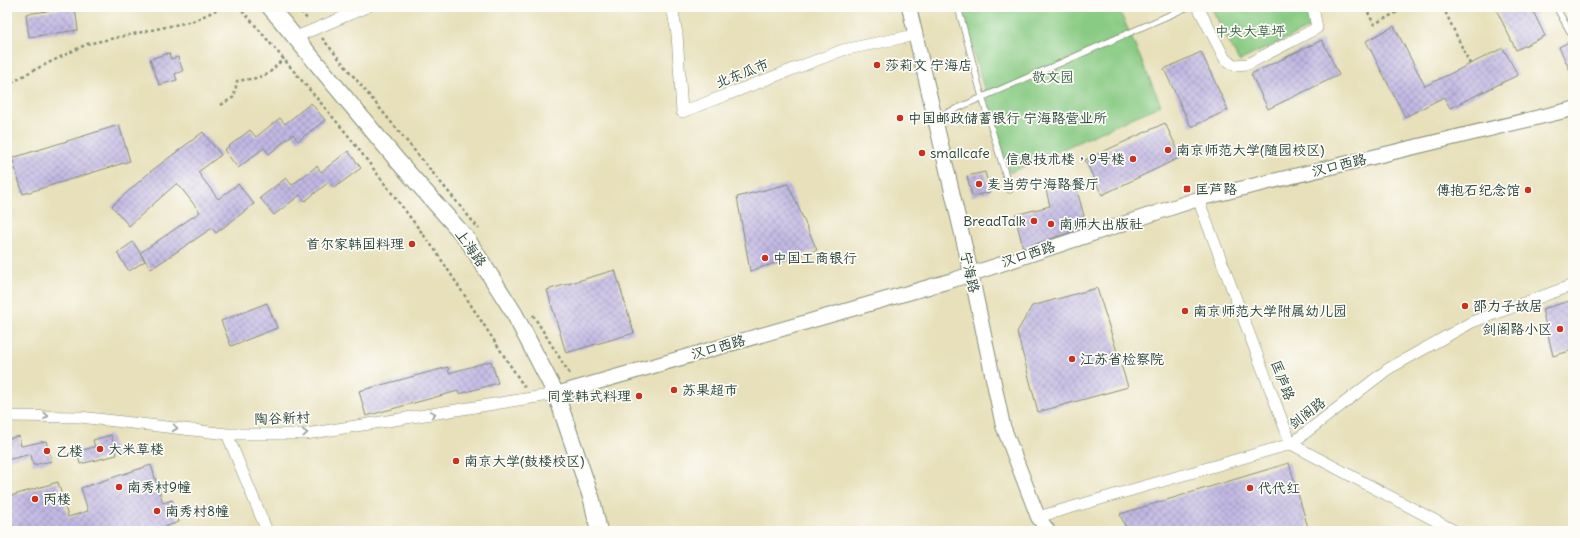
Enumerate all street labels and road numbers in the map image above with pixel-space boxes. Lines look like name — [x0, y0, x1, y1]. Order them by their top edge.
street label: 北东瓜市 — [713, 55, 771, 91]
street label: 汉口西路 — [1310, 149, 1368, 181]
street label: 上海路 — [452, 226, 490, 270]
street label: 汉口西路 — [999, 237, 1057, 271]
street label: 宁海路 — [957, 250, 983, 294]
street label: 汉口西路 — [689, 331, 747, 363]
street label: 匡庐路 — [1267, 357, 1299, 403]
street label: 剑阁路 — [1285, 393, 1329, 433]
street label: 陶谷新村 — [254, 408, 310, 428]

